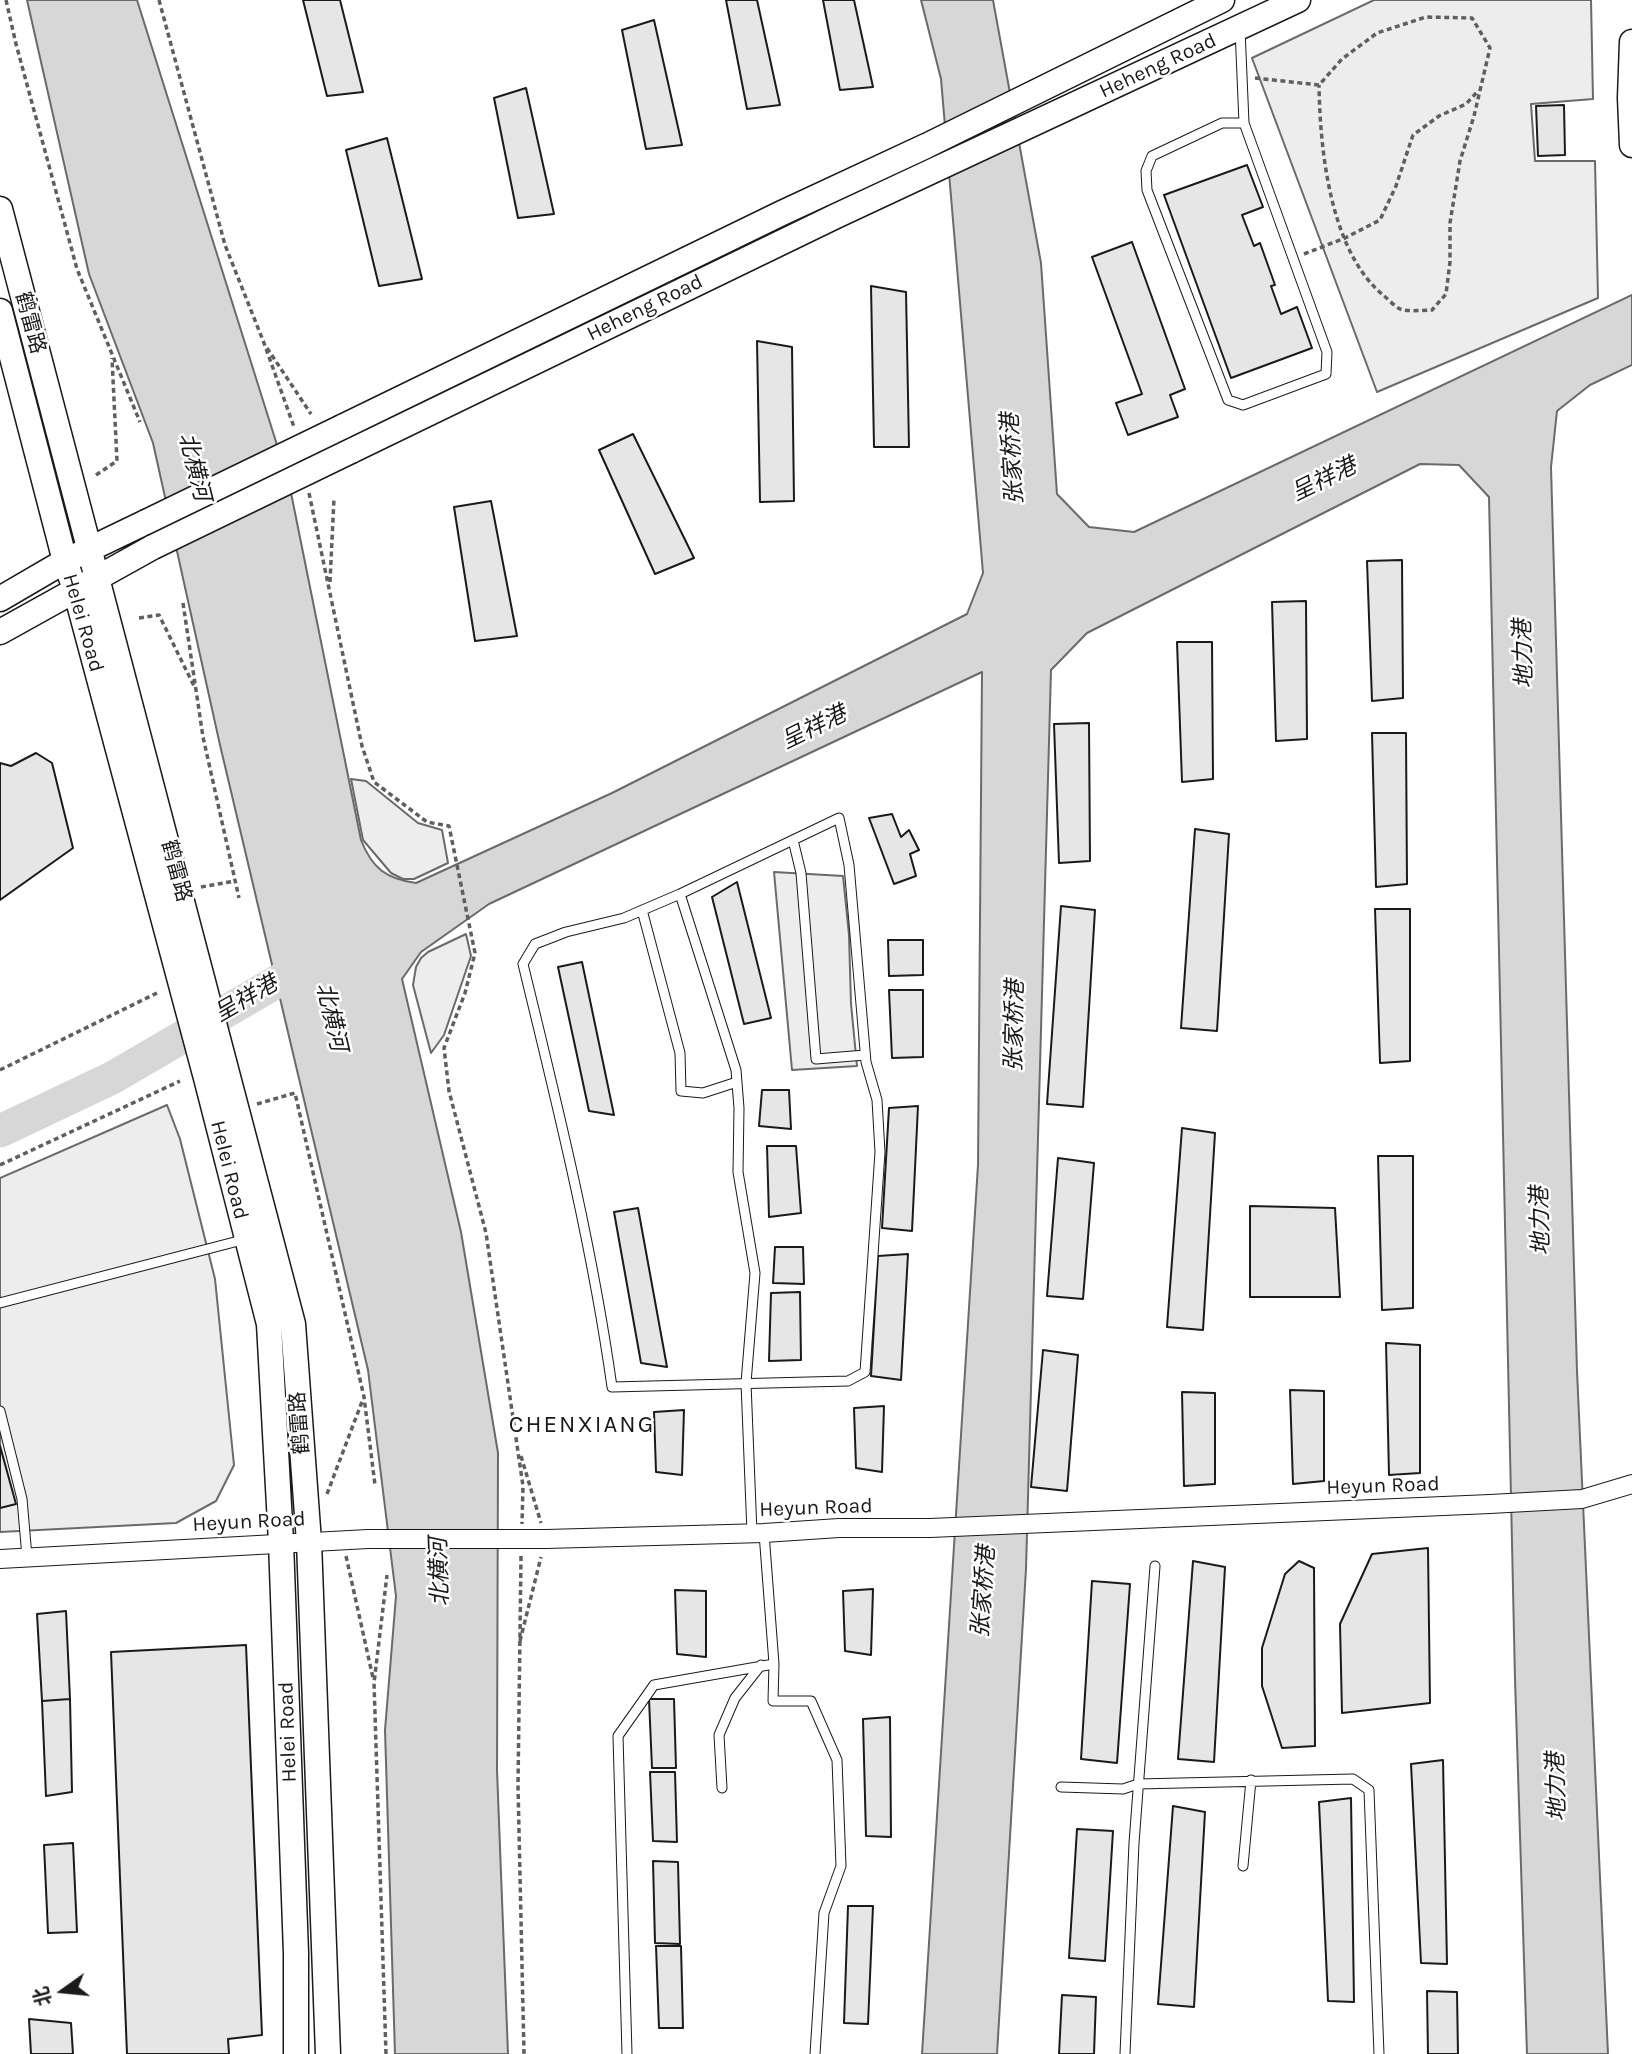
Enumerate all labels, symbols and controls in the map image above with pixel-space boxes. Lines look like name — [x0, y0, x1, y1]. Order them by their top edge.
street label: Heheng Road — [1096, 28, 1220, 104]
street label: Heheng Road — [583, 269, 707, 347]
street label: 鹤雷路 — [10, 289, 50, 357]
water label: 张家桥港 — [997, 412, 1029, 506]
water label: 北横河 — [172, 430, 216, 504]
water label: 呈祥港 — [1287, 452, 1361, 508]
street label: Helei Road — [57, 571, 109, 675]
water label: 地力港 — [1509, 619, 1539, 689]
water label: 呈祥港 — [777, 700, 851, 756]
street label: 鹤雷路 — [156, 837, 196, 905]
water label: 呈祥港 — [209, 970, 283, 1028]
water label: 北横河 — [310, 980, 352, 1054]
water label: 张家桥港 — [1000, 980, 1030, 1072]
street label: Helei Road — [205, 1118, 253, 1222]
water label: 地力港 — [1526, 1186, 1556, 1256]
street label: 鹤雷路 — [285, 1391, 315, 1455]
district label: CHENXIANG — [510, 1411, 654, 1439]
street label: Heyun Road — [1326, 1471, 1440, 1501]
street label: Heyun Road — [759, 1493, 873, 1523]
street label: Heyun Road — [192, 1506, 306, 1538]
water label: 北横河 — [425, 1537, 455, 1607]
water label: 张家桥港 — [967, 1545, 1001, 1639]
street label: Helei Road — [274, 1681, 302, 1783]
water label: 地力港 — [1542, 1752, 1572, 1822]
north arrow — [28, 1956, 98, 2026]
text: 北 — [30, 1984, 56, 2008]

